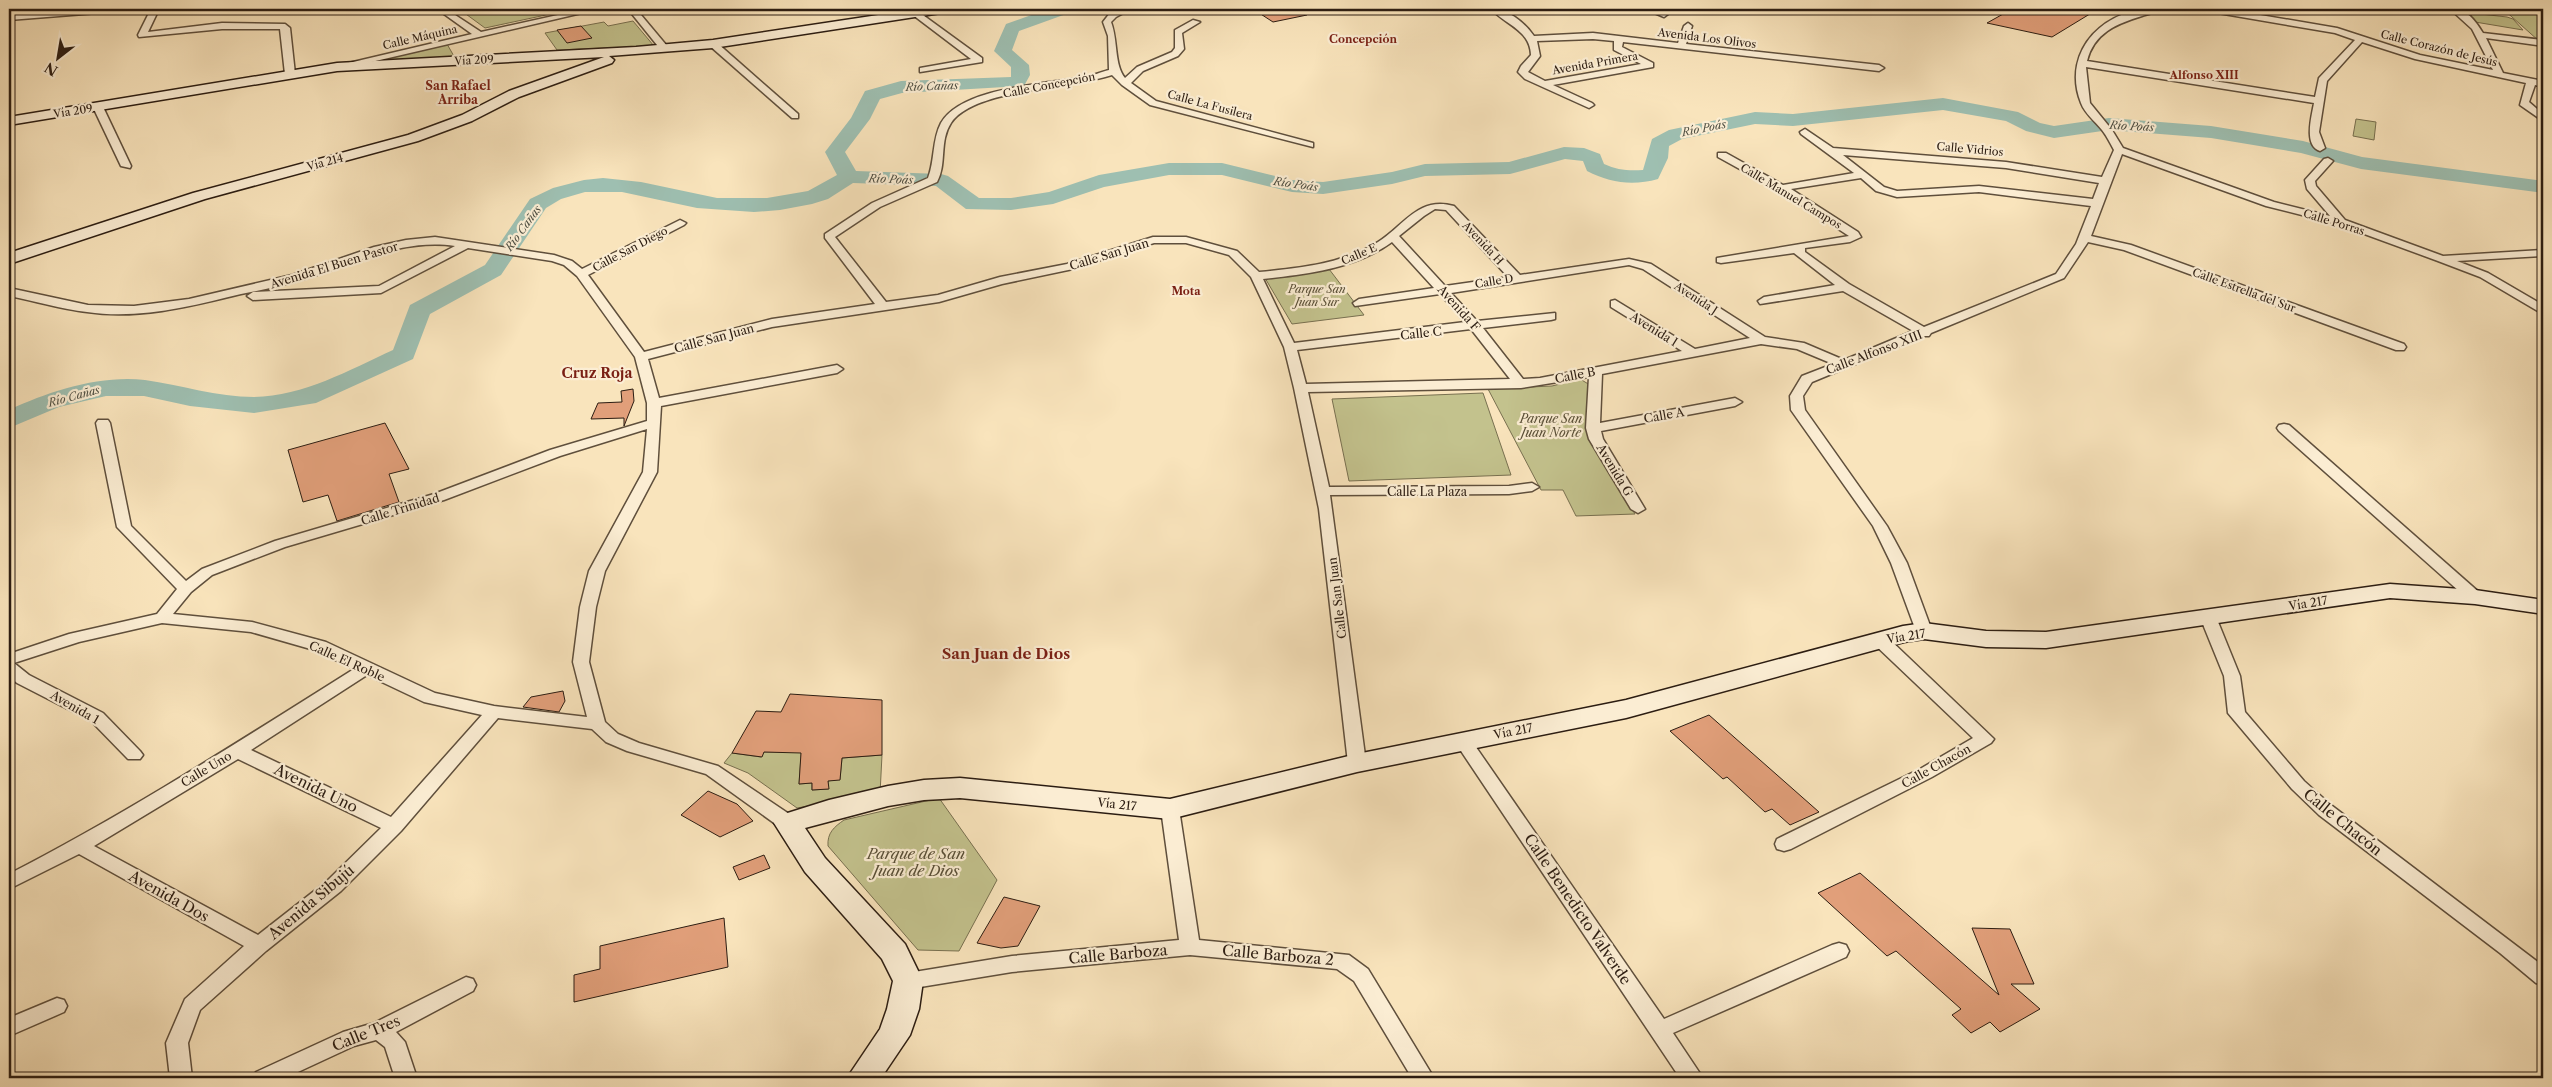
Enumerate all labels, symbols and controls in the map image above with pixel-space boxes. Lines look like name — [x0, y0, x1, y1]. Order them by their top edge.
street label: Calle Máquina — [381, 22, 459, 52]
street label: Avenida Los Olivos — [1656, 25, 1757, 51]
street label: Calle Corazón de Jesús — [2379, 27, 2499, 69]
north arrow — [32, 32, 82, 82]
district label: Concepción — [1329, 32, 1397, 46]
street label: Avenida Primera — [1550, 49, 1639, 78]
street label: Vía 209 — [453, 52, 494, 68]
text: N — [41, 58, 61, 80]
district label: Alfonso XIII — [2168, 68, 2239, 82]
street label: Calle Concepción — [1002, 69, 1096, 101]
district label: San Rafael Arriba — [425, 78, 491, 107]
water label: Río Cañas — [904, 78, 959, 94]
street label: Calle La Fusilera — [1166, 87, 1254, 123]
street label: Vía 209 — [51, 101, 94, 121]
water label: Río Poás — [1680, 117, 1727, 139]
water label: Río Poás — [2108, 118, 2155, 134]
street label: Calle Vidrios — [1936, 139, 2004, 159]
street label: Vía 214 — [304, 150, 345, 174]
street label: Calle Manuel Campos — [1738, 160, 1844, 232]
water label: Río Poás — [867, 171, 914, 187]
water label: Río Poás — [1272, 174, 1319, 194]
water label: Río Cañas — [501, 202, 544, 254]
street label: Calle Porras — [2302, 206, 2367, 238]
street label: Avenida H — [1459, 218, 1507, 268]
street label: Calle San Diego — [590, 223, 670, 275]
street label: Calle San Juan — [1068, 235, 1151, 273]
street label: Avenida El Buen Pastor — [267, 238, 400, 292]
street label: Calle E — [1339, 240, 1379, 268]
street label: Calle Estrella del Sur — [2190, 265, 2298, 315]
street label: Calle D — [1474, 271, 1514, 291]
street label: Avenida J — [1671, 278, 1720, 317]
street label: Avenida F — [1434, 281, 1484, 334]
park label: Parque San Juan Sur — [1287, 282, 1346, 309]
district label: Mota — [1171, 284, 1201, 298]
street label: Avenida I — [1627, 308, 1681, 350]
street label: Calle San Juan — [672, 320, 756, 356]
street label: Calle C — [1399, 323, 1443, 343]
street label: Calle Alfonso XIII — [1824, 327, 1924, 377]
district label: Cruz Roja — [561, 364, 633, 382]
street label: Calle B — [1553, 364, 1597, 386]
water label: Río Cañas — [46, 382, 101, 410]
street label: Calle A — [1642, 404, 1687, 426]
park label: Parque San Juan Norte — [1517, 411, 1582, 440]
street label: Avenida G — [1593, 440, 1637, 499]
street label: Calle La Plaza — [1387, 484, 1468, 499]
street label: Calle Trinidad — [359, 490, 442, 528]
street label: Calle San Juan — [1324, 556, 1349, 640]
street label: Vía 217 — [2286, 592, 2329, 614]
street label: Vía 217 — [1884, 625, 1927, 647]
street label: Calle El Roble — [307, 638, 387, 684]
district label: San Juan de Dios — [942, 644, 1070, 663]
street label: Avenida 1 — [47, 687, 102, 727]
street label: Vía 217 — [1491, 720, 1534, 742]
street label: Calle Chacón — [1899, 741, 1974, 791]
street label: Calle Uno — [178, 748, 234, 790]
street label: Avenida Uno — [270, 759, 361, 816]
street label: Calle Chacón — [2300, 784, 2387, 860]
street label: Vía 217 — [1096, 794, 1137, 814]
street label: Calle Benedicto Valverde — [1520, 830, 1636, 988]
park label: Parque de San Juan de Dios — [866, 844, 965, 880]
street label: Avenida Sibujú — [263, 861, 358, 944]
street label: Avenida Dos — [125, 866, 213, 926]
street label: Calle Barboza — [1068, 940, 1168, 968]
street label: Calle Barboza 2 — [1221, 941, 1335, 969]
street label: Calle Tres — [329, 1011, 403, 1055]

